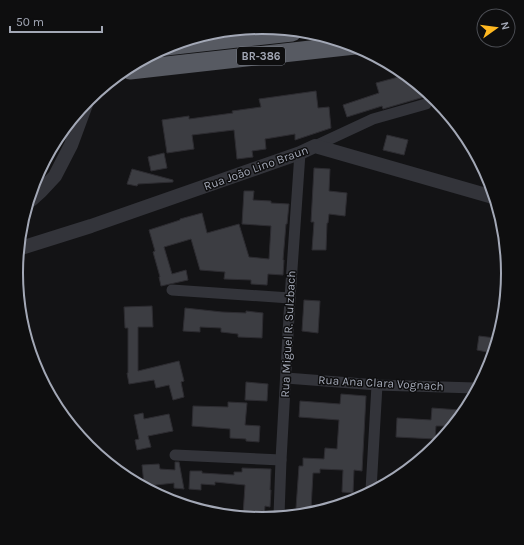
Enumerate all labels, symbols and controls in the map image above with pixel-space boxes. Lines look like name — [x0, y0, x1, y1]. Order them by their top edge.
scale bar — [10, 8, 102, 34]
north arrow — [476, 8, 516, 48]
text: 50 m — [16, 15, 44, 29]
text: N — [498, 20, 512, 31]
road number: BR-386 — [237, 47, 285, 65]
street label: Rua João Lino Braun — [202, 143, 310, 193]
street label: Rua Miguel R. Sulzbach — [278, 270, 298, 398]
street label: Rua Ana Clara Vognach — [318, 373, 444, 393]

